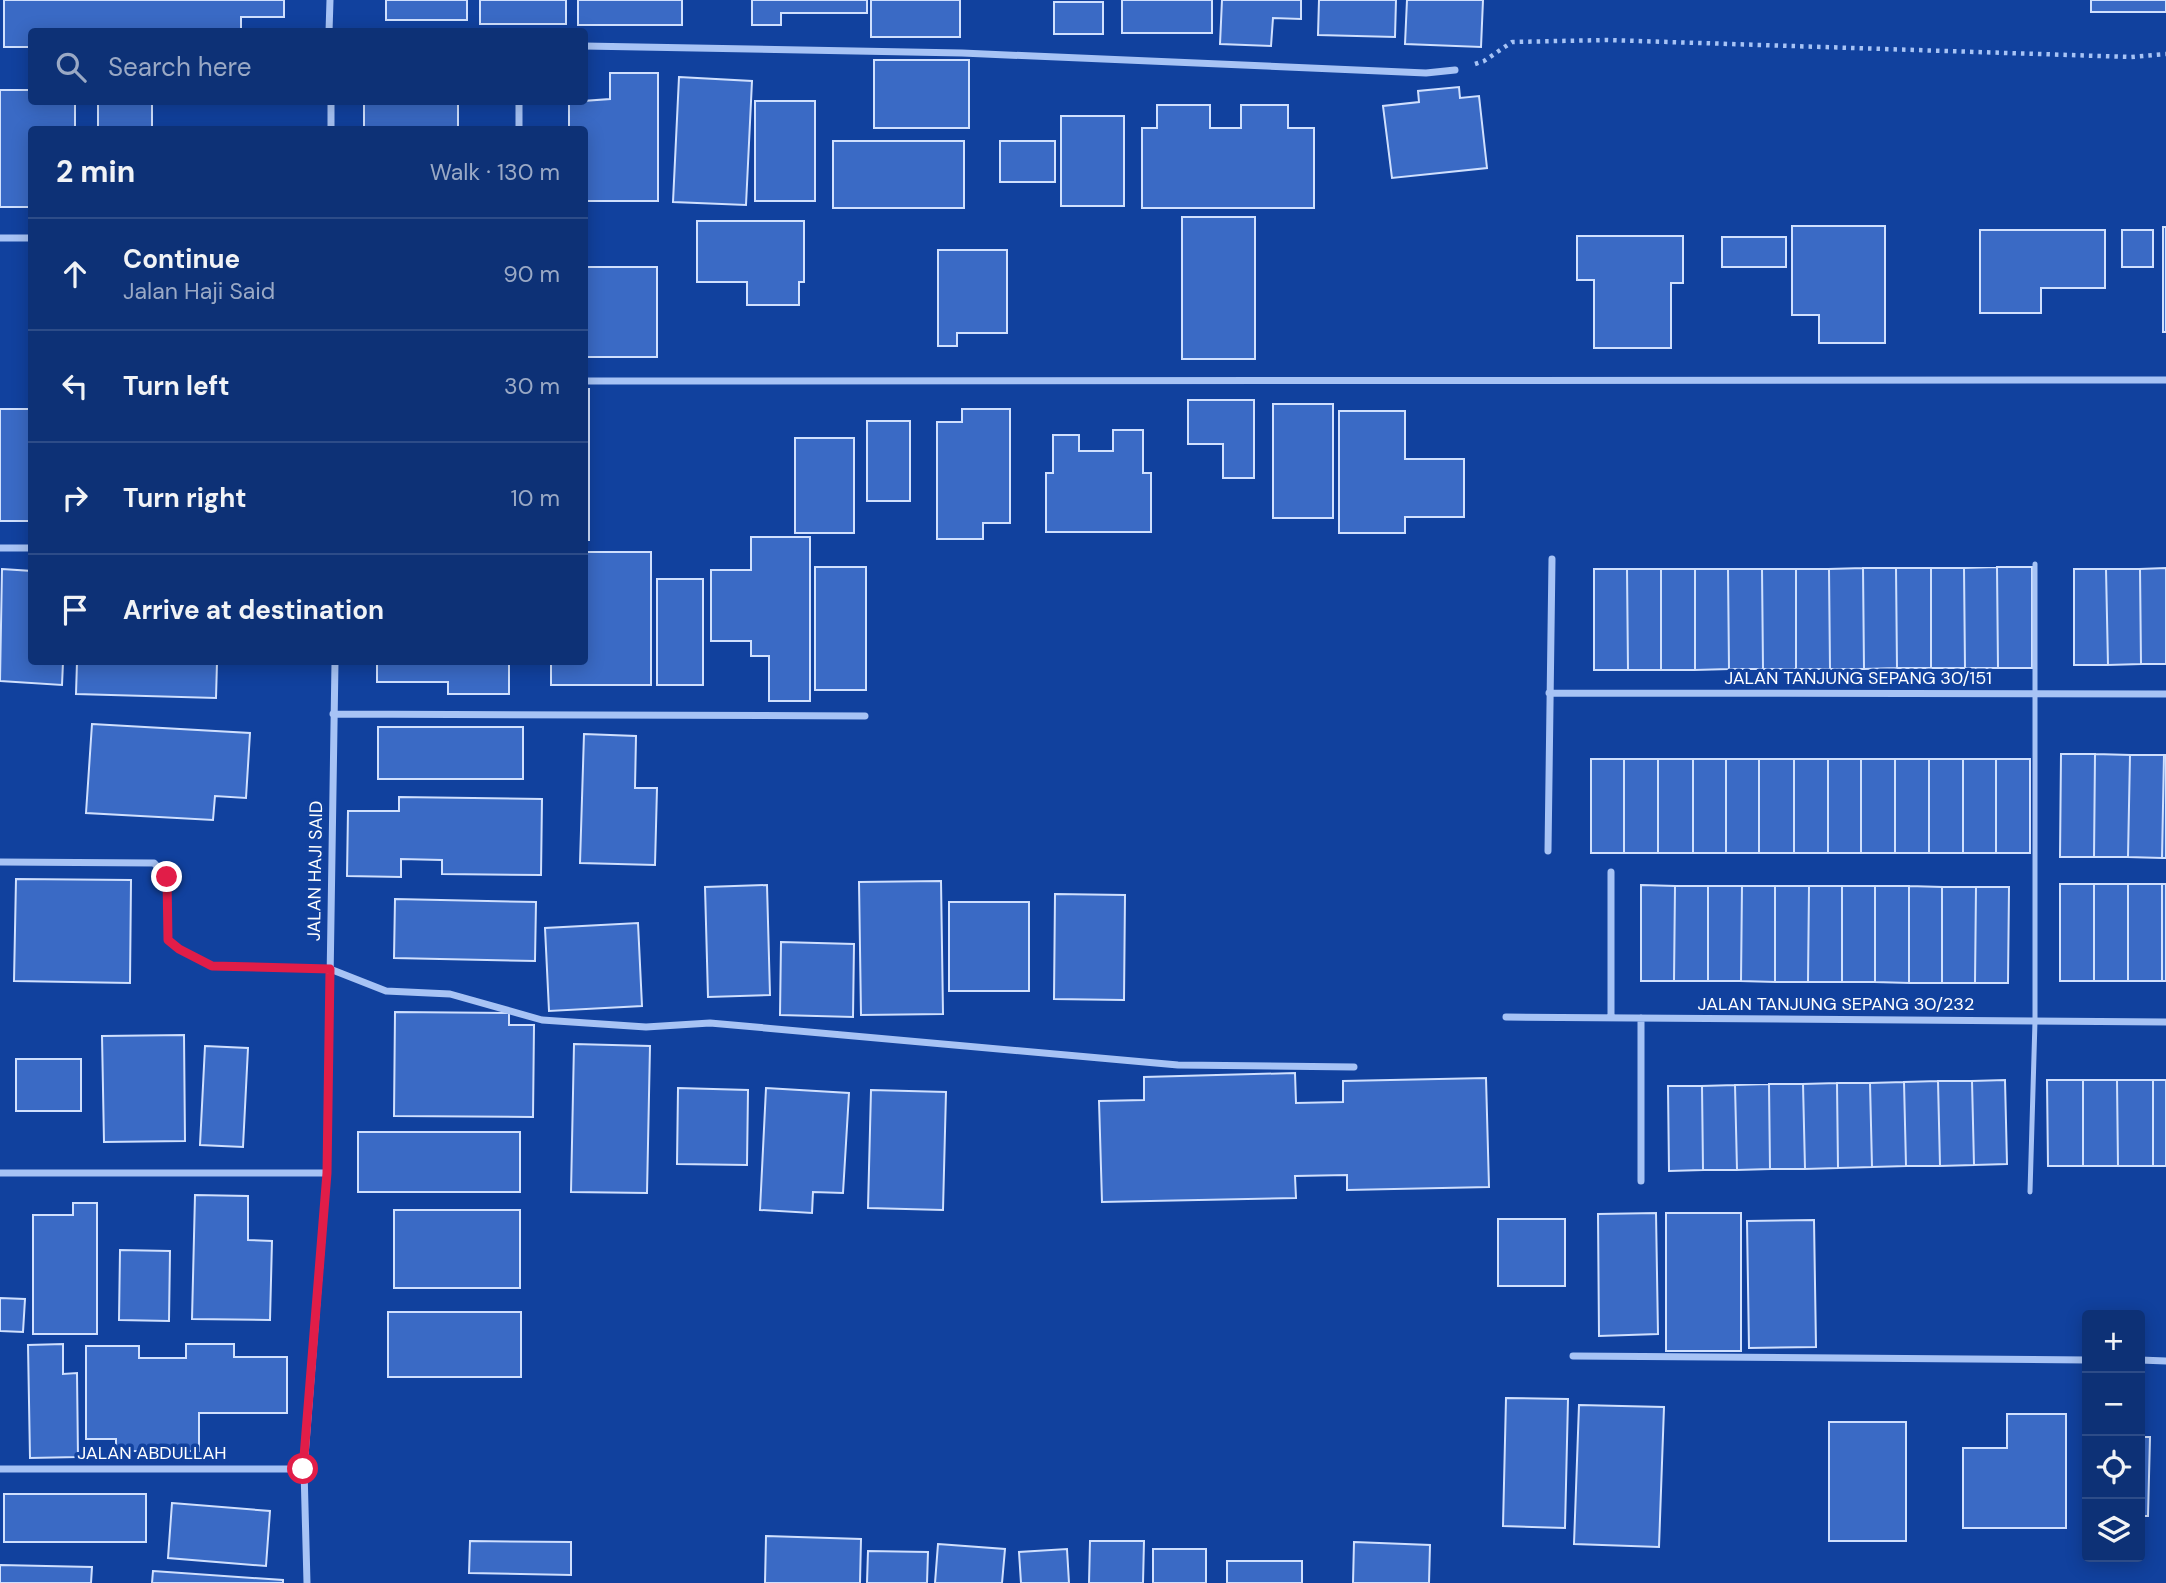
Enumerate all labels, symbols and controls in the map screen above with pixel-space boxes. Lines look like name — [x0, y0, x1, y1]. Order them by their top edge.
search box — [28, 28, 588, 105]
icon: search — [52, 48, 90, 86]
text: Search here — [108, 50, 251, 84]
text: 2 min — [56, 152, 135, 191]
text: Walk · 130 m — [430, 157, 560, 187]
text: Continue — [123, 242, 240, 276]
icon: ahead — [56, 255, 94, 293]
text: 90 m — [503, 259, 560, 289]
text: Jalan Haji Said — [123, 276, 275, 306]
icon: left — [56, 367, 94, 405]
text: Turn left — [123, 369, 230, 403]
text: 30 m — [504, 371, 560, 401]
icon: right — [56, 479, 94, 517]
text: Turn right — [123, 481, 247, 515]
text: 10 m — [510, 483, 560, 513]
icon: arrive — [56, 591, 94, 629]
text: Arrive at destination — [123, 593, 384, 627]
street label: JALAN TANJUNG SEPANG 30/151 — [1724, 666, 1992, 690]
street label: JALAN HAJI SAID — [302, 801, 328, 941]
route end — [151, 861, 182, 892]
street label: JALAN TANJUNG SEPANG 30/232 — [1698, 992, 1974, 1016]
map controls — [2082, 1310, 2145, 1562]
button: + — [2082, 1310, 2145, 1373]
button: − — [2082, 1373, 2145, 1436]
button: locate — [2082, 1436, 2145, 1499]
street label: JALAN ABDULLAH — [77, 1441, 227, 1465]
route start — [287, 1453, 318, 1484]
button: layers — [2082, 1499, 2145, 1562]

